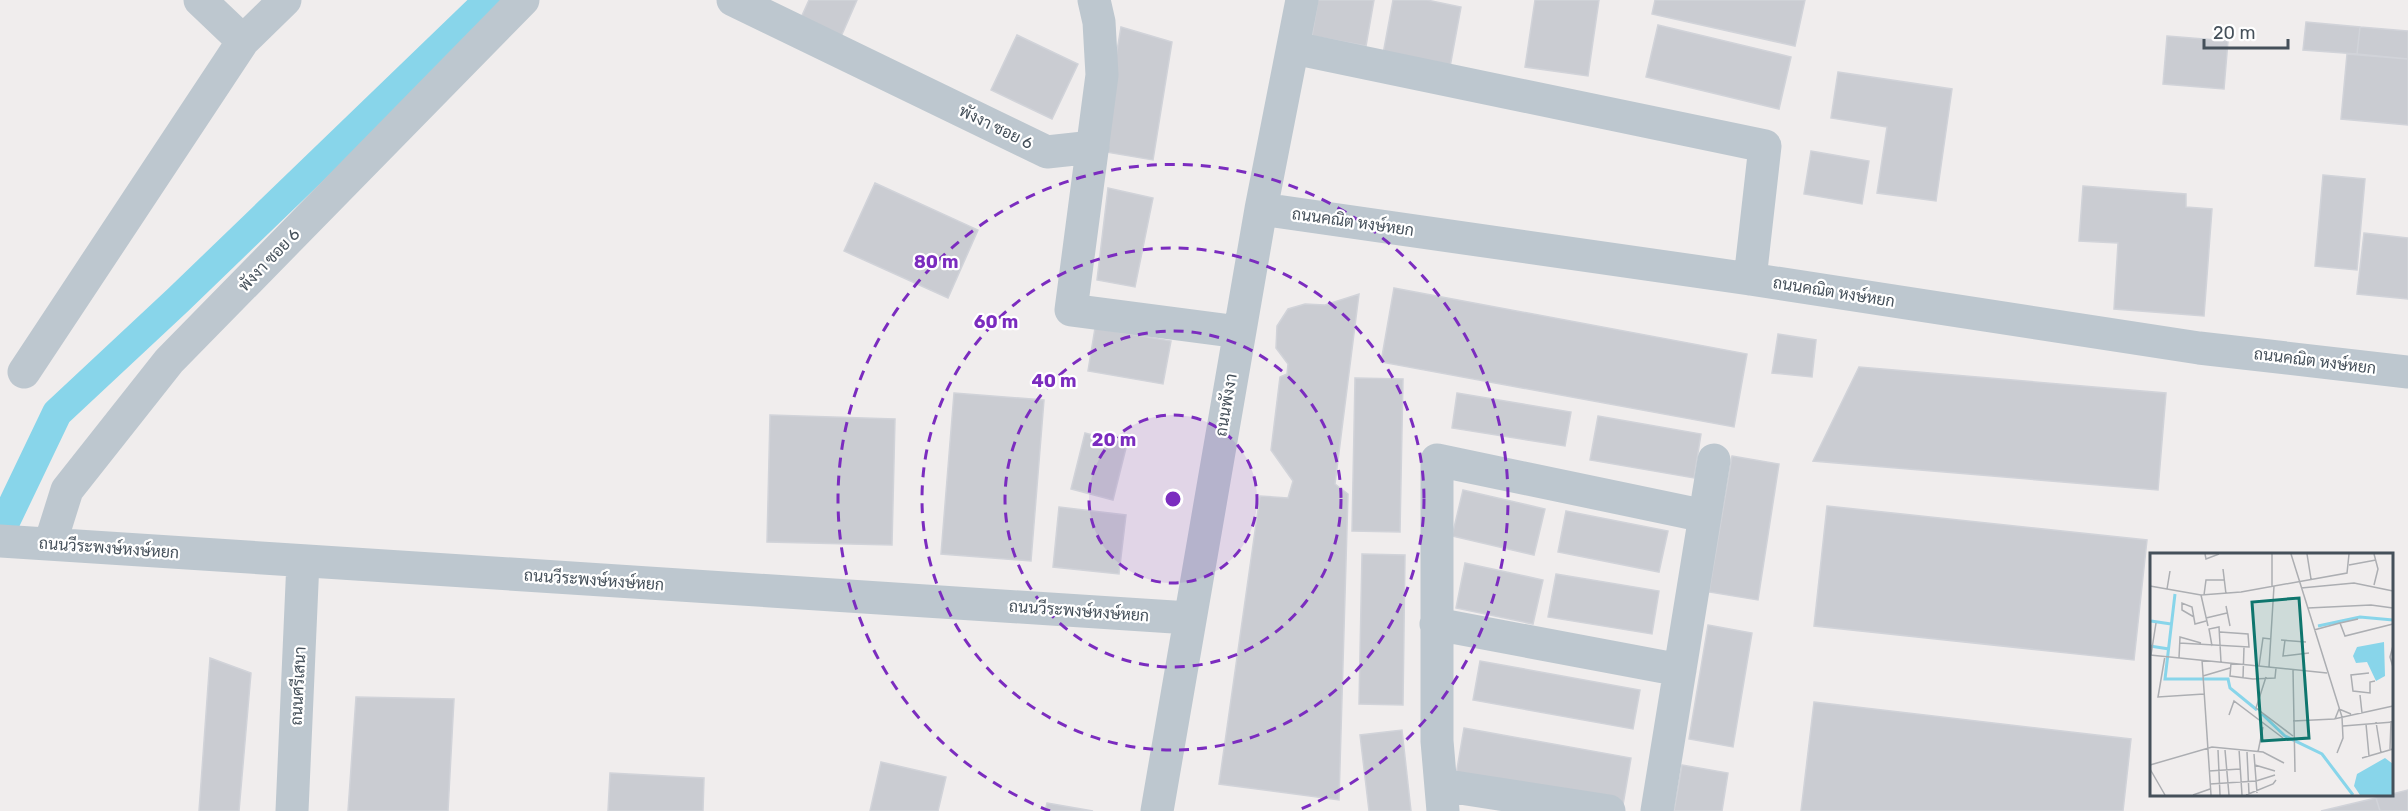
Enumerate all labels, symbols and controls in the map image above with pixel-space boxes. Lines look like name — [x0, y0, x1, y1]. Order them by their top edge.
scale bar — [2204, 12, 2288, 50]
text: 20 m — [2213, 22, 2255, 44]
street label: พังงา ซอย 6 — [956, 100, 1037, 153]
street label: ถนนคณิต หงษ์หยก — [1291, 201, 1416, 240]
street label: พังงา ซอย 6 — [234, 224, 304, 295]
text: 80 m — [914, 251, 958, 273]
street label: ถนนคณิต หงษ์หยก — [1772, 270, 1897, 311]
text: 60 m — [974, 311, 1018, 333]
street label: ถนนคณิต หงษ์หยก — [2253, 341, 2378, 378]
text: 40 m — [1032, 370, 1076, 392]
street label: ถนนพังงา — [1210, 372, 1241, 438]
text: 20 m — [1092, 429, 1136, 451]
centre of rings — [1163, 489, 1183, 509]
street label: ถนนวีระพงษ์หงษ์หยก — [38, 531, 180, 562]
inset map — [2150, 553, 2393, 796]
street label: ถนนวีระพงษ์หงษ์หยก — [523, 563, 665, 594]
street label: ถนนวีระพงษ์หงษ์หยก — [1008, 594, 1150, 625]
street label: ถนนศรีเสนา — [284, 646, 310, 726]

